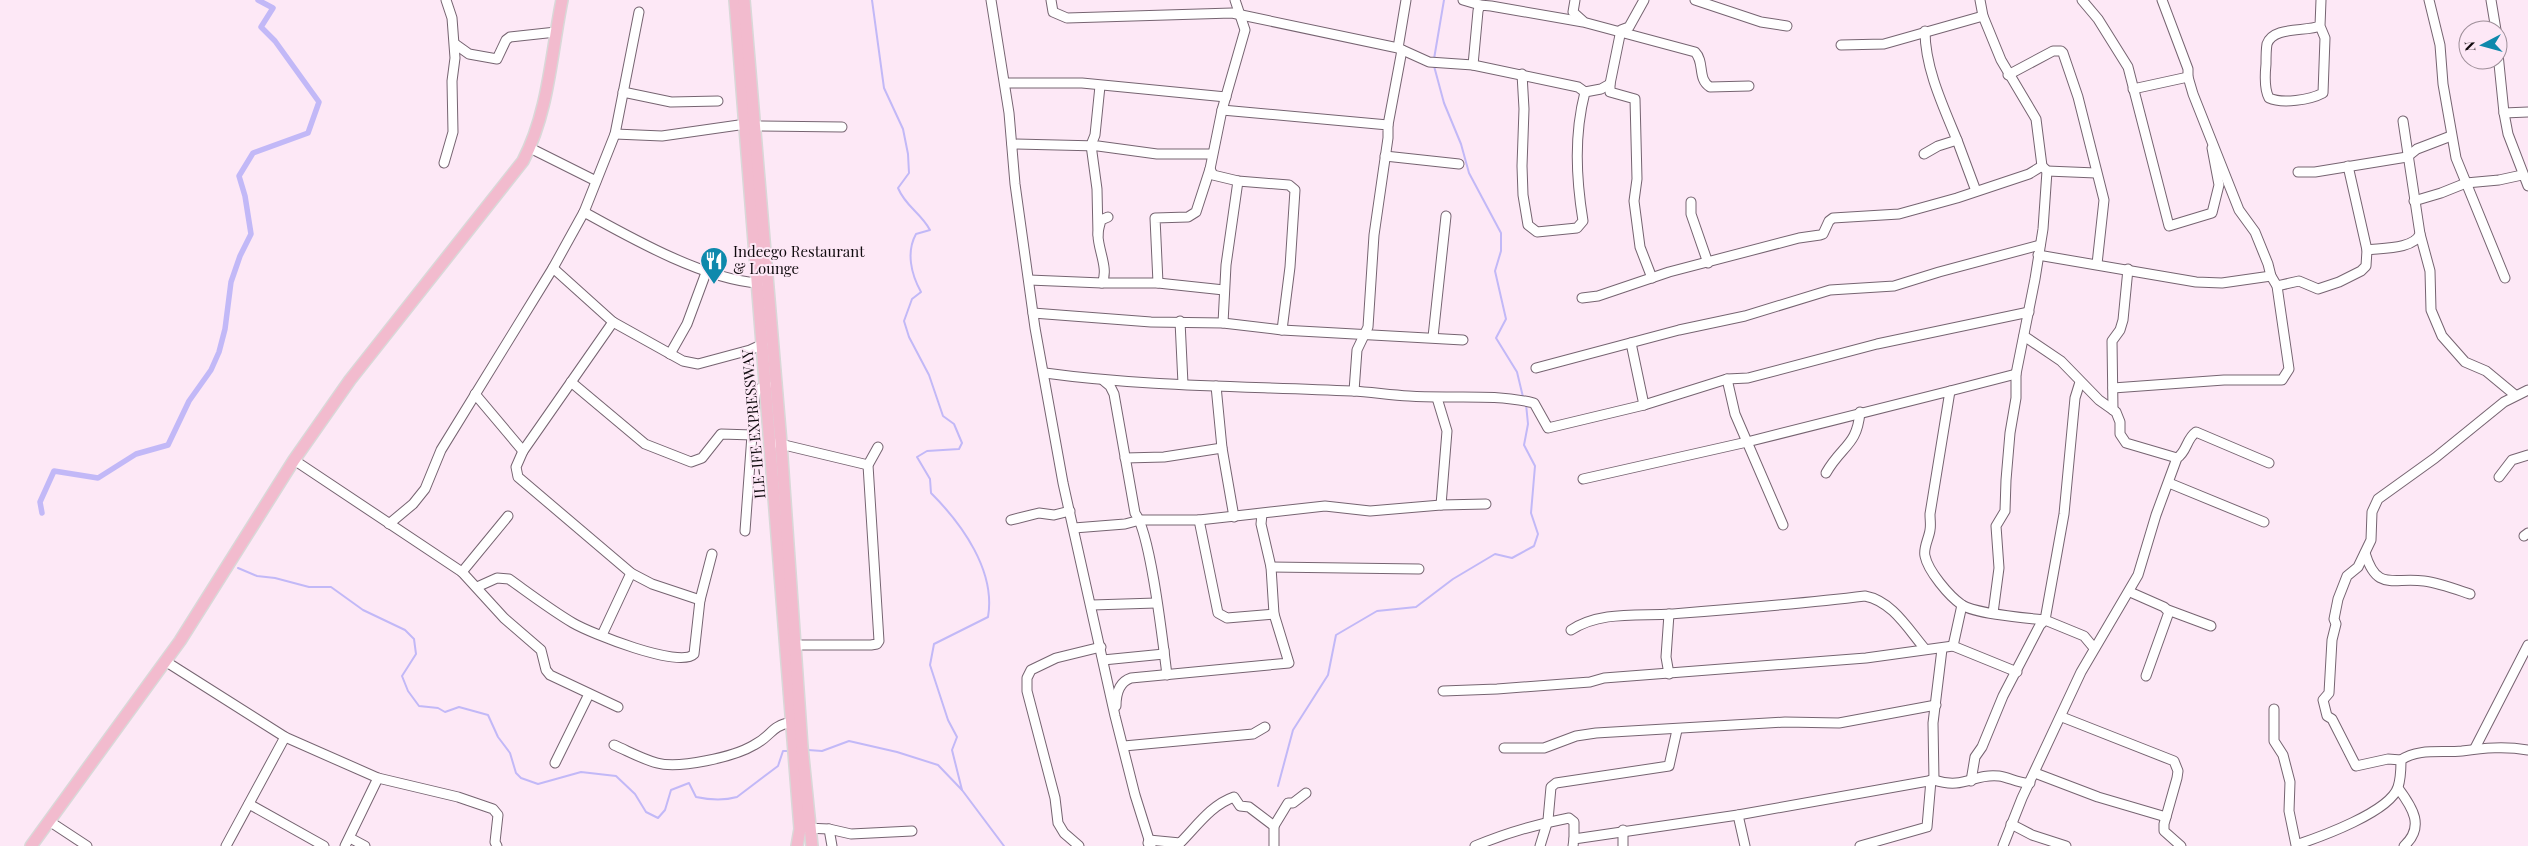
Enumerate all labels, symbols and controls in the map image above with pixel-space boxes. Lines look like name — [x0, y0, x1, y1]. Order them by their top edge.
north arrow — [2458, 20, 2508, 70]
text: N — [2460, 40, 2480, 52]
place label: Indeego Restaurant & Lounge — [733, 241, 865, 278]
restaurant icon: Indeego Restaurant & Lounge — [699, 246, 729, 285]
street label: ILE-IFE EXPRESSWAY — [737, 348, 769, 500]

